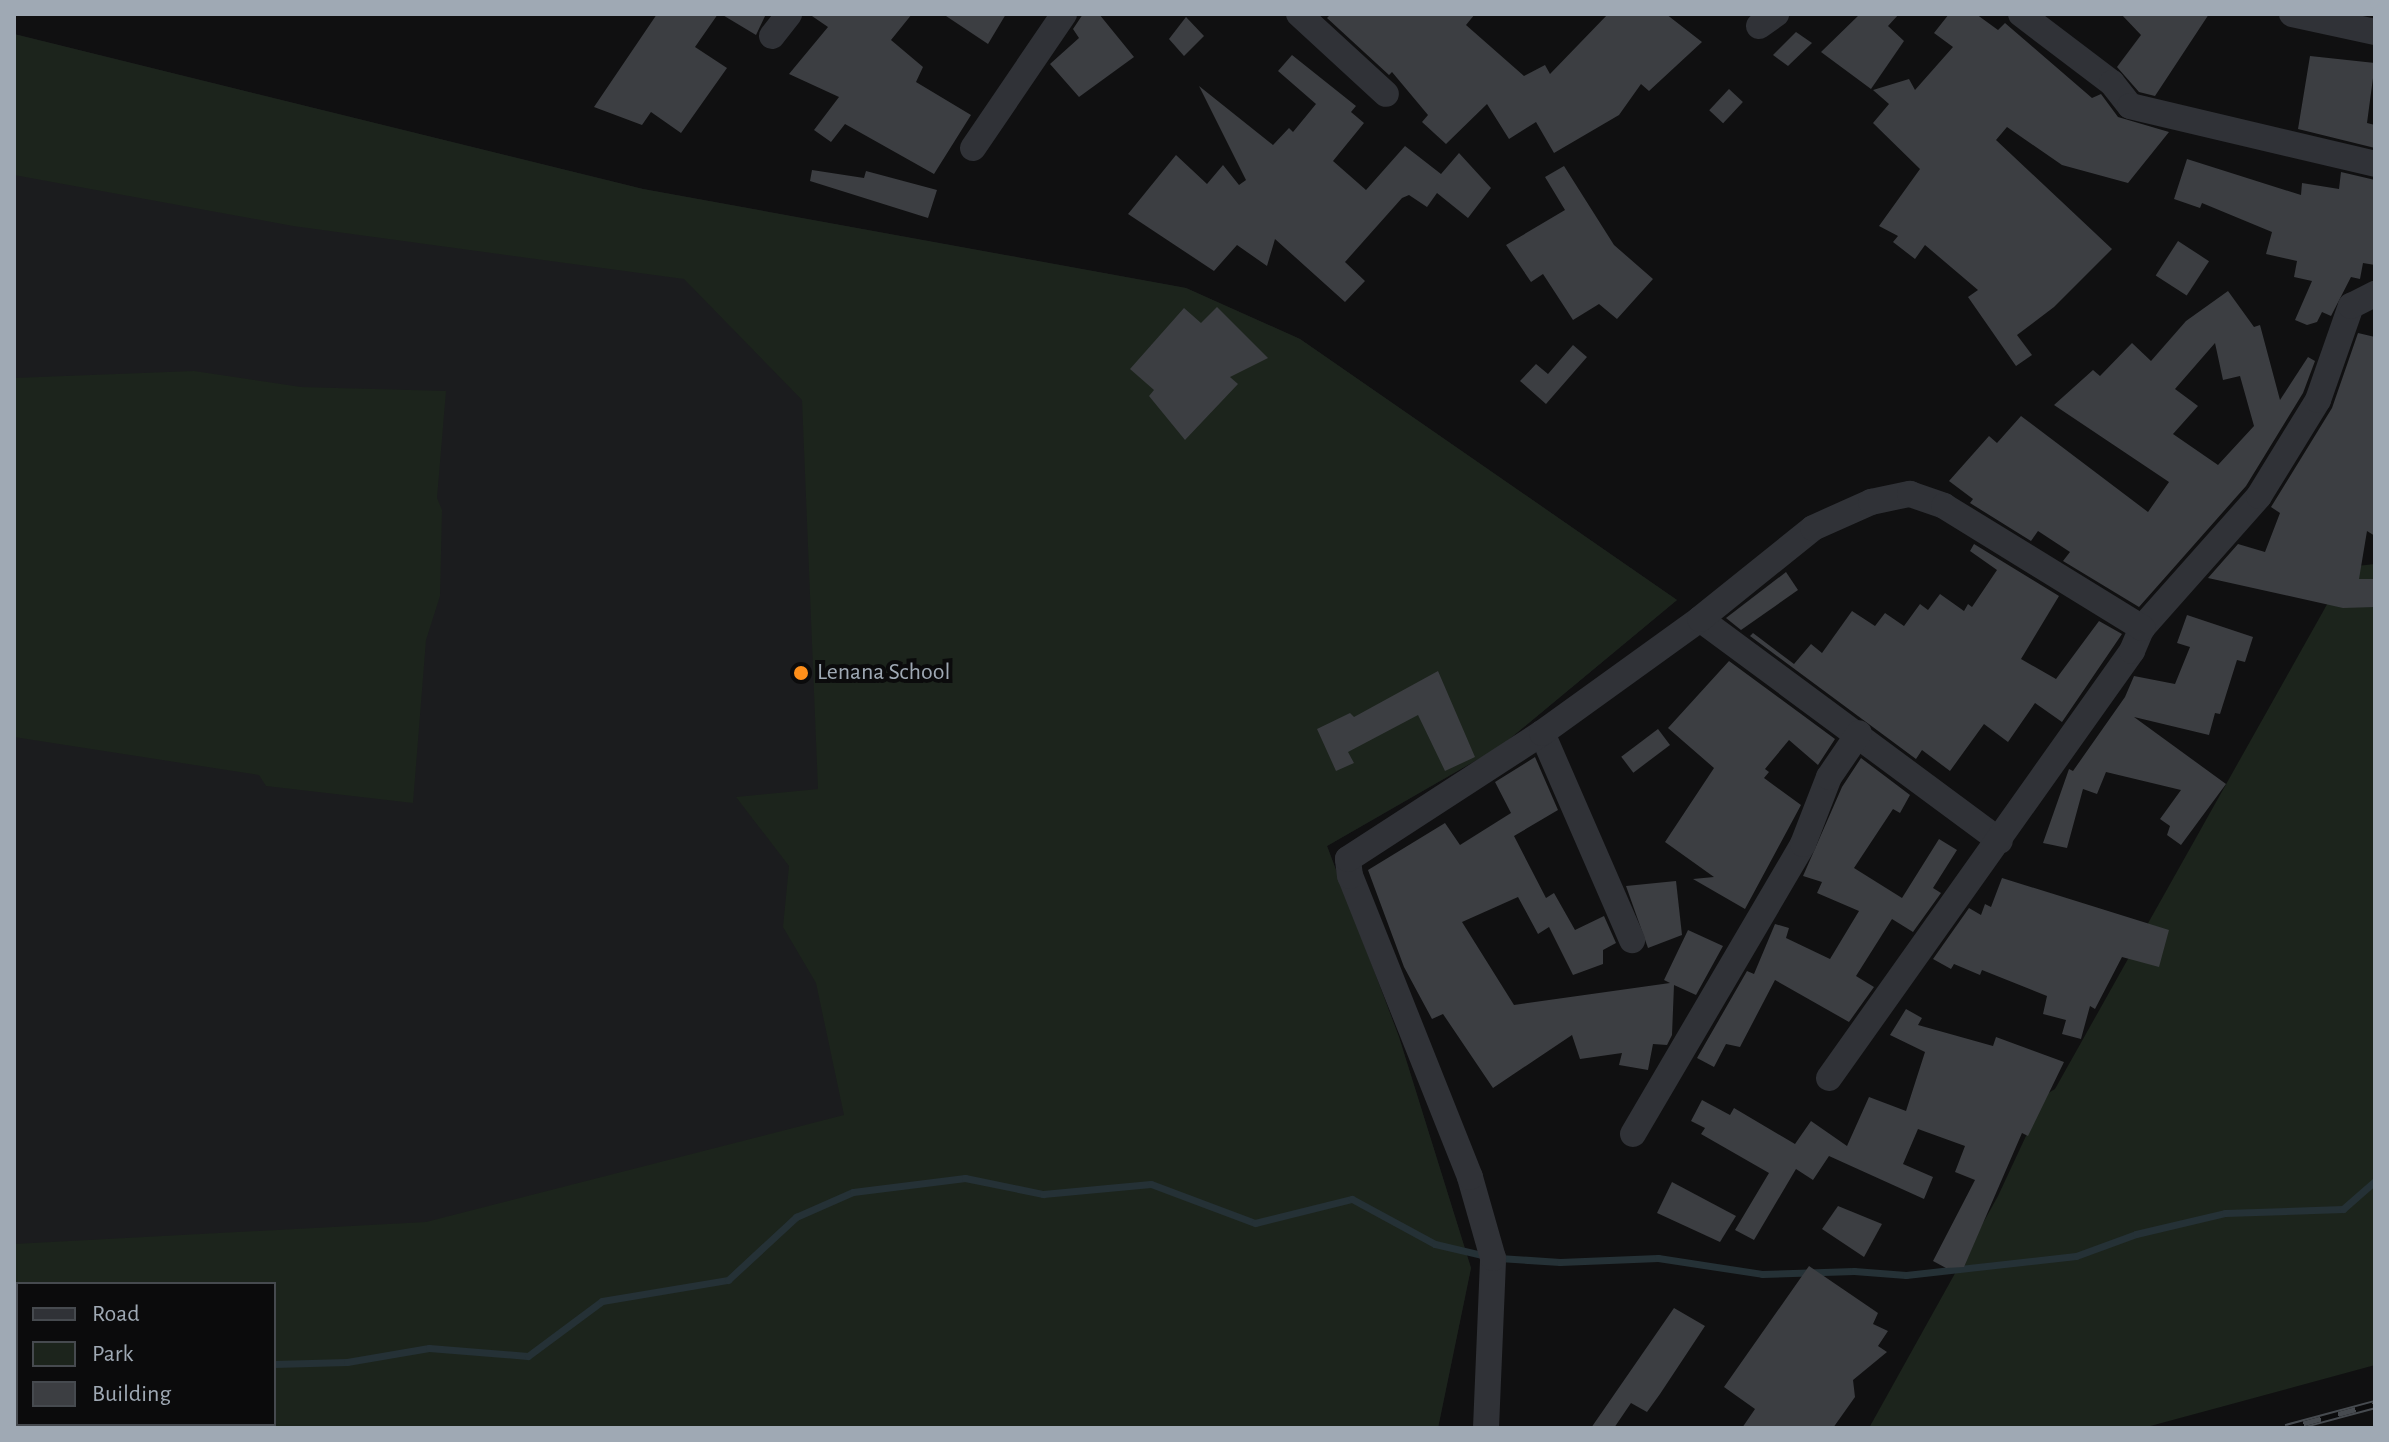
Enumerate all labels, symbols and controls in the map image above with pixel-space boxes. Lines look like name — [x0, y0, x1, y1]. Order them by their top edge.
place label: Lenana School — [817, 659, 950, 687]
marker: Lenana School — [792, 664, 810, 682]
legend — [16, 1282, 276, 1426]
text: Road — [92, 1302, 140, 1326]
text: Park — [92, 1342, 133, 1366]
text: Building — [92, 1382, 171, 1406]

